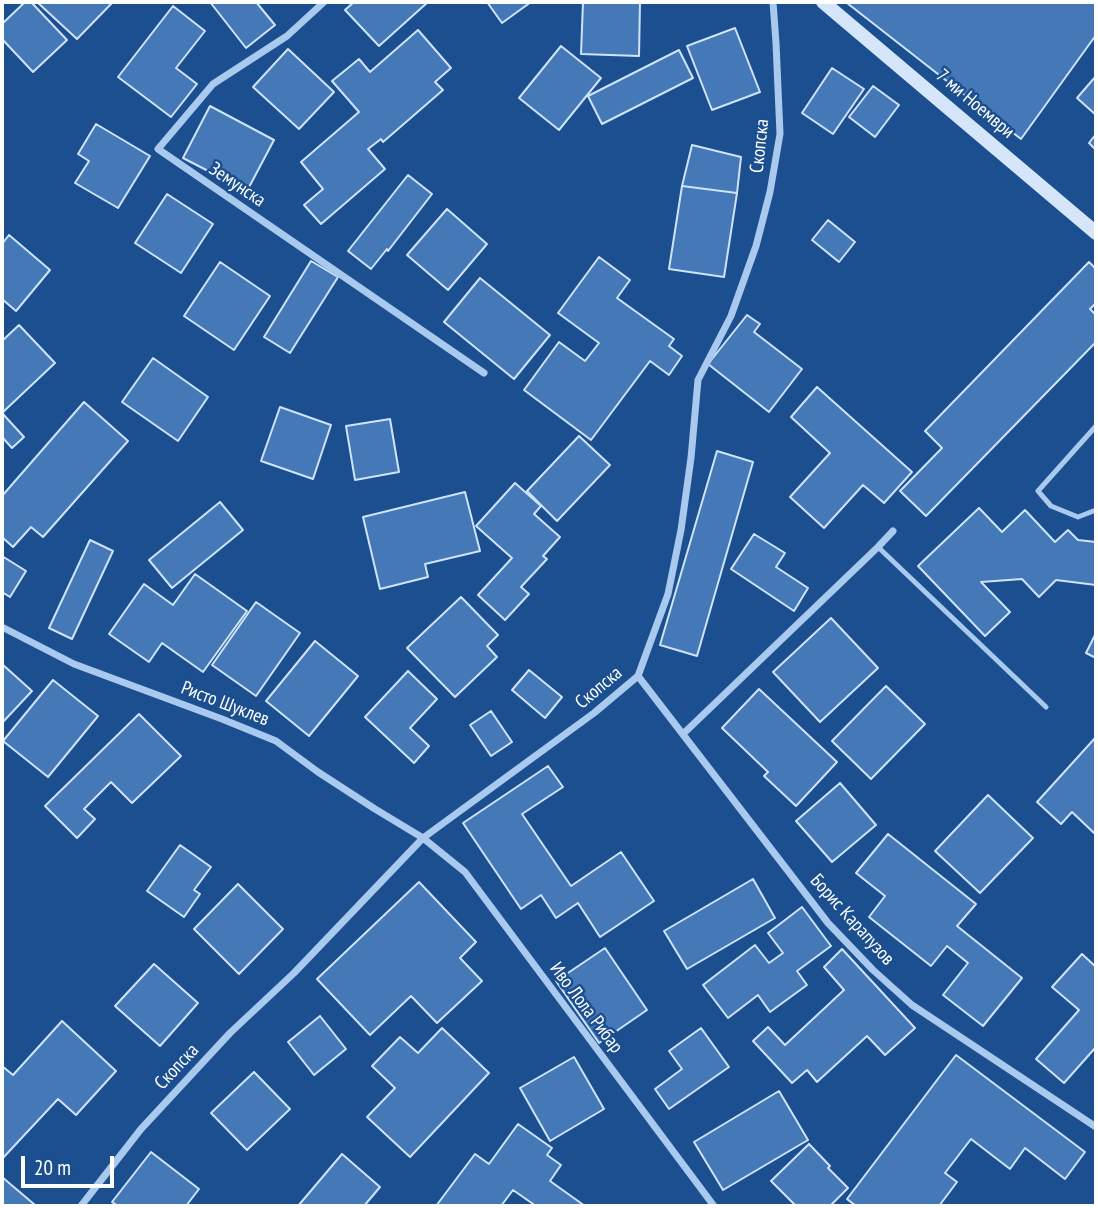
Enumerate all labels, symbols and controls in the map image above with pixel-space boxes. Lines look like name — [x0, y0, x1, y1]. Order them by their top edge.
street label: 7 ми Ноември — [931, 65, 1019, 143]
street label: Скопска — [746, 118, 774, 174]
street label: Земунска — [204, 158, 270, 212]
street label: Скопска — [571, 662, 627, 714]
street label: Ристо Шуклев — [178, 677, 272, 731]
street label: Борис Карапузов — [805, 870, 899, 970]
street label: Иво Лола Рибар — [544, 958, 628, 1058]
street label: Скопска — [150, 1039, 204, 1095]
scale bar — [24, 1142, 117, 1186]
text: 20 m — [34, 1154, 71, 1181]

